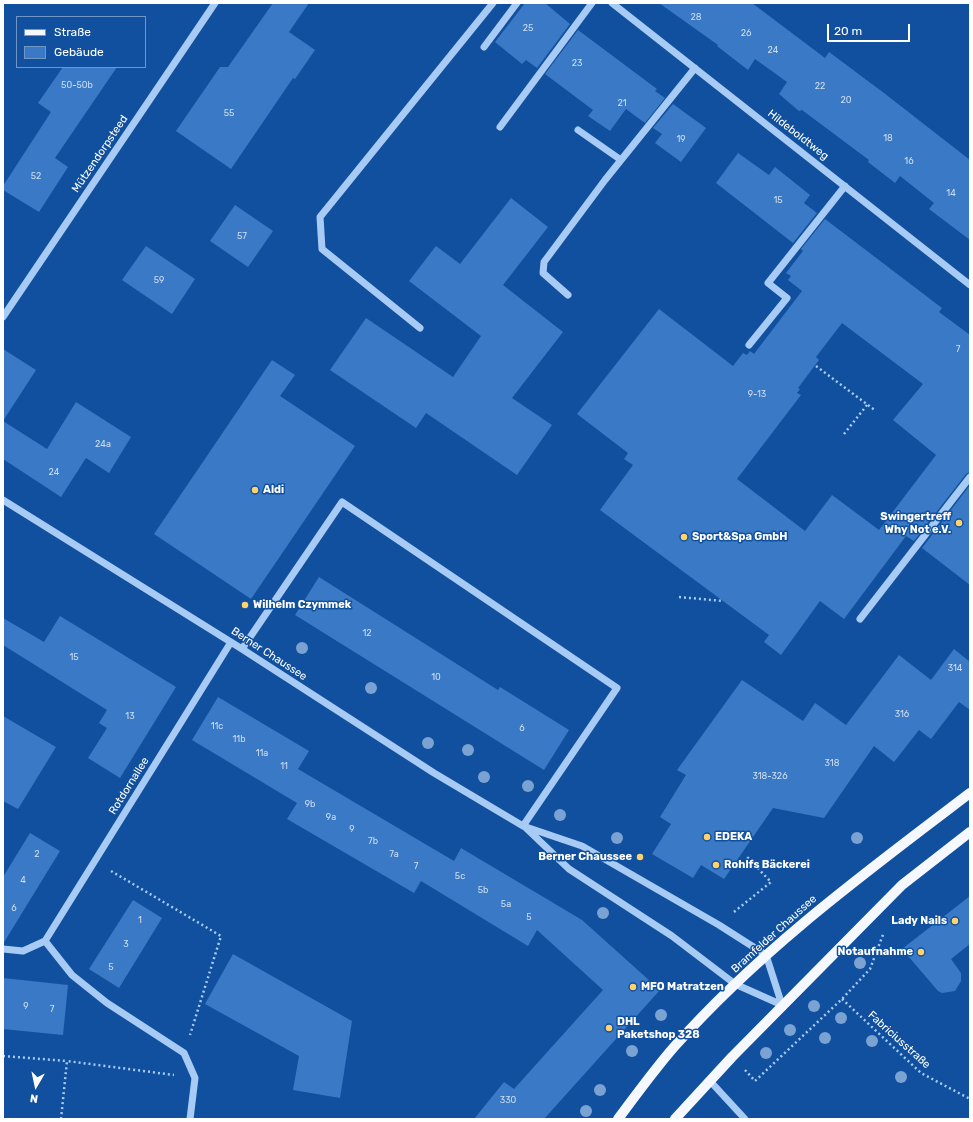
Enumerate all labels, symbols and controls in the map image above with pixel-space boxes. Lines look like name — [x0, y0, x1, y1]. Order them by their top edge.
house number: 28 — [690, 12, 702, 22]
legend — [16, 16, 146, 68]
scale bar — [829, 16, 912, 42]
house number: 25 — [523, 23, 533, 33]
text: 20 m — [834, 24, 862, 38]
text: Straße — [54, 25, 91, 39]
house number: 26 — [741, 28, 751, 38]
text: Gebäude — [54, 45, 104, 59]
house number: 24 — [768, 45, 778, 55]
house number: 23 — [572, 58, 582, 68]
house number: 50-50b — [61, 80, 93, 90]
house number: 22 — [815, 81, 825, 91]
house number: 20 — [841, 95, 851, 105]
house number: 21 — [617, 98, 627, 108]
street label: Hildeboldtweg — [765, 107, 831, 163]
house number: 55 — [224, 108, 234, 118]
street label: Mützendorpsteed — [69, 113, 131, 195]
house number: 18 — [883, 133, 893, 143]
house number: 19 — [676, 134, 686, 144]
house number: 16 — [904, 156, 914, 166]
house number: 52 — [31, 171, 41, 181]
house number: 14 — [946, 188, 956, 198]
house number: 15 — [773, 195, 783, 205]
house number: 57 — [237, 231, 247, 241]
house number: 59 — [154, 275, 164, 285]
house number: 7 — [956, 344, 960, 354]
house number: 9-13 — [748, 389, 766, 399]
house number: 24a — [95, 439, 111, 449]
house number: 24 — [49, 467, 59, 477]
place label: Aldi — [263, 483, 284, 497]
marker: Aldi — [250, 485, 260, 495]
place label: Swingertreff Why Not e.V. — [880, 510, 951, 536]
marker: Swingertreff Why Not e.V. — [954, 518, 964, 528]
place label: Sport&Spa GmbH — [692, 530, 787, 544]
marker: Sport&Spa GmbH — [679, 532, 689, 542]
place label: Wilhelm Czymmek — [253, 598, 351, 612]
marker: Wilhelm Czymmek — [240, 600, 250, 610]
street label: Berner Chaussee — [229, 625, 309, 683]
house number: 12 — [362, 628, 372, 638]
house number: 15 — [69, 652, 79, 662]
house number: 314 — [948, 663, 962, 673]
house number: 10 — [431, 672, 441, 682]
house number: 316 — [895, 709, 909, 719]
house number: 13 — [125, 711, 135, 721]
house number: 11c — [211, 721, 223, 731]
house number: 6 — [519, 723, 525, 733]
house number: 11b — [232, 734, 246, 744]
house number: 11a — [256, 748, 268, 758]
street label: Rotdornallee — [106, 755, 152, 817]
house number: 318 — [825, 758, 839, 768]
house number: 11 — [280, 761, 288, 771]
house number: 318-326 — [752, 771, 788, 781]
house number: 9b — [305, 799, 315, 809]
house number: 9a — [326, 812, 336, 822]
house number: 9 — [349, 824, 355, 834]
place label: EDEKA — [715, 830, 752, 844]
marker: EDEKA — [702, 832, 712, 842]
house number: 7b — [368, 836, 378, 846]
house number: 2 — [34, 849, 40, 859]
house number: 7a — [389, 849, 399, 859]
place label: Berner Chaussee — [538, 850, 632, 864]
marker: Berner Chaussee — [635, 852, 645, 862]
place label: Rohlfs Bäckerei — [724, 858, 810, 872]
marker: Rohlfs Bäckerei — [711, 860, 721, 870]
house number: 7 — [414, 861, 418, 871]
house number: 5c — [455, 871, 465, 881]
house number: 4 — [20, 875, 26, 885]
house number: 5b — [478, 885, 488, 895]
street label: Bramfelder Chaussee — [729, 892, 819, 976]
house number: 5a — [501, 899, 511, 909]
house number: 6 — [11, 903, 17, 913]
house number: 5 — [526, 912, 532, 922]
place label: Lady Nails — [891, 914, 947, 928]
house number: 1 — [138, 915, 142, 925]
marker: Lady Nails — [950, 916, 960, 926]
house number: 3 — [123, 939, 129, 949]
place label: Notaufnahme — [838, 945, 913, 959]
marker: Notaufnahme — [916, 947, 926, 957]
house number: 5 — [108, 962, 114, 972]
place label: MFO Matratzen — [641, 980, 724, 994]
marker: MFO Matratzen — [628, 982, 638, 992]
house number: 9 — [23, 1001, 29, 1011]
house number: 7 — [50, 1004, 54, 1014]
street label: Fabriciusstraße — [865, 1009, 933, 1071]
place label: DHL Paketshop 328 — [617, 1015, 700, 1041]
marker: DHL Paketshop 328 — [604, 1023, 614, 1033]
north arrow — [16, 1066, 56, 1106]
text: N — [29, 1091, 39, 1105]
house number: 330 — [500, 1095, 516, 1105]

